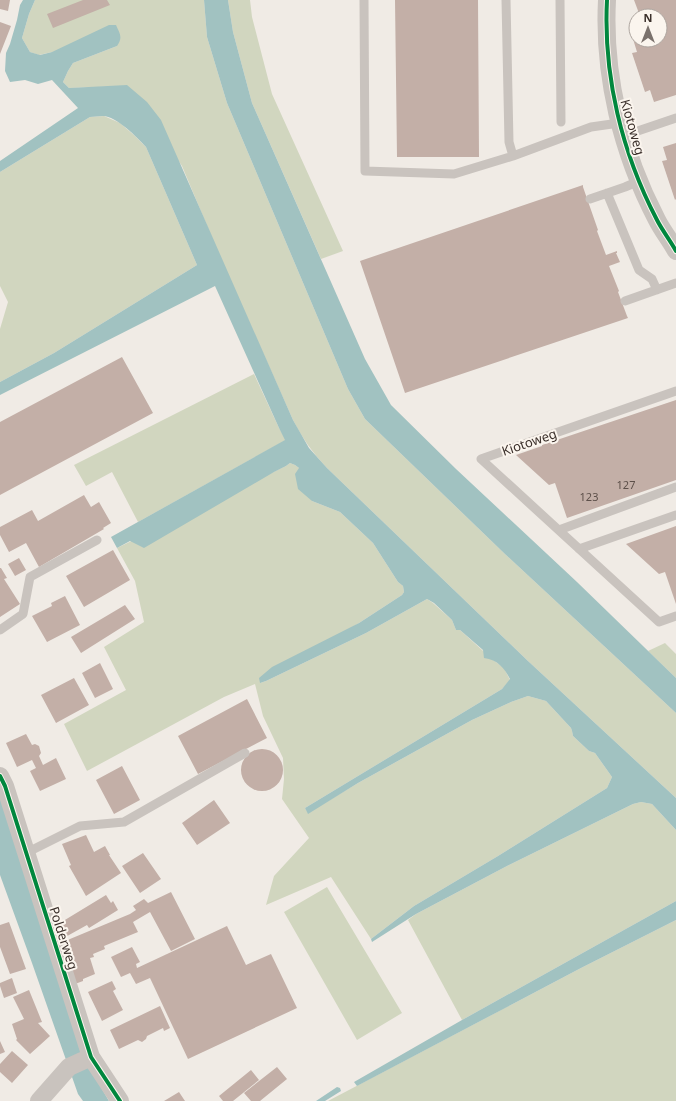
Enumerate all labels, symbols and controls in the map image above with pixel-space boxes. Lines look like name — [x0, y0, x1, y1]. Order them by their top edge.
north arrow — [628, 8, 668, 48]
text: N — [644, 10, 652, 25]
street label: Kiotoweg — [616, 97, 650, 157]
street label: Kiotoweg — [499, 424, 559, 460]
house number: 127 — [617, 477, 635, 492]
house number: 123 — [580, 489, 598, 504]
street label: Polderweg — [45, 904, 83, 972]

